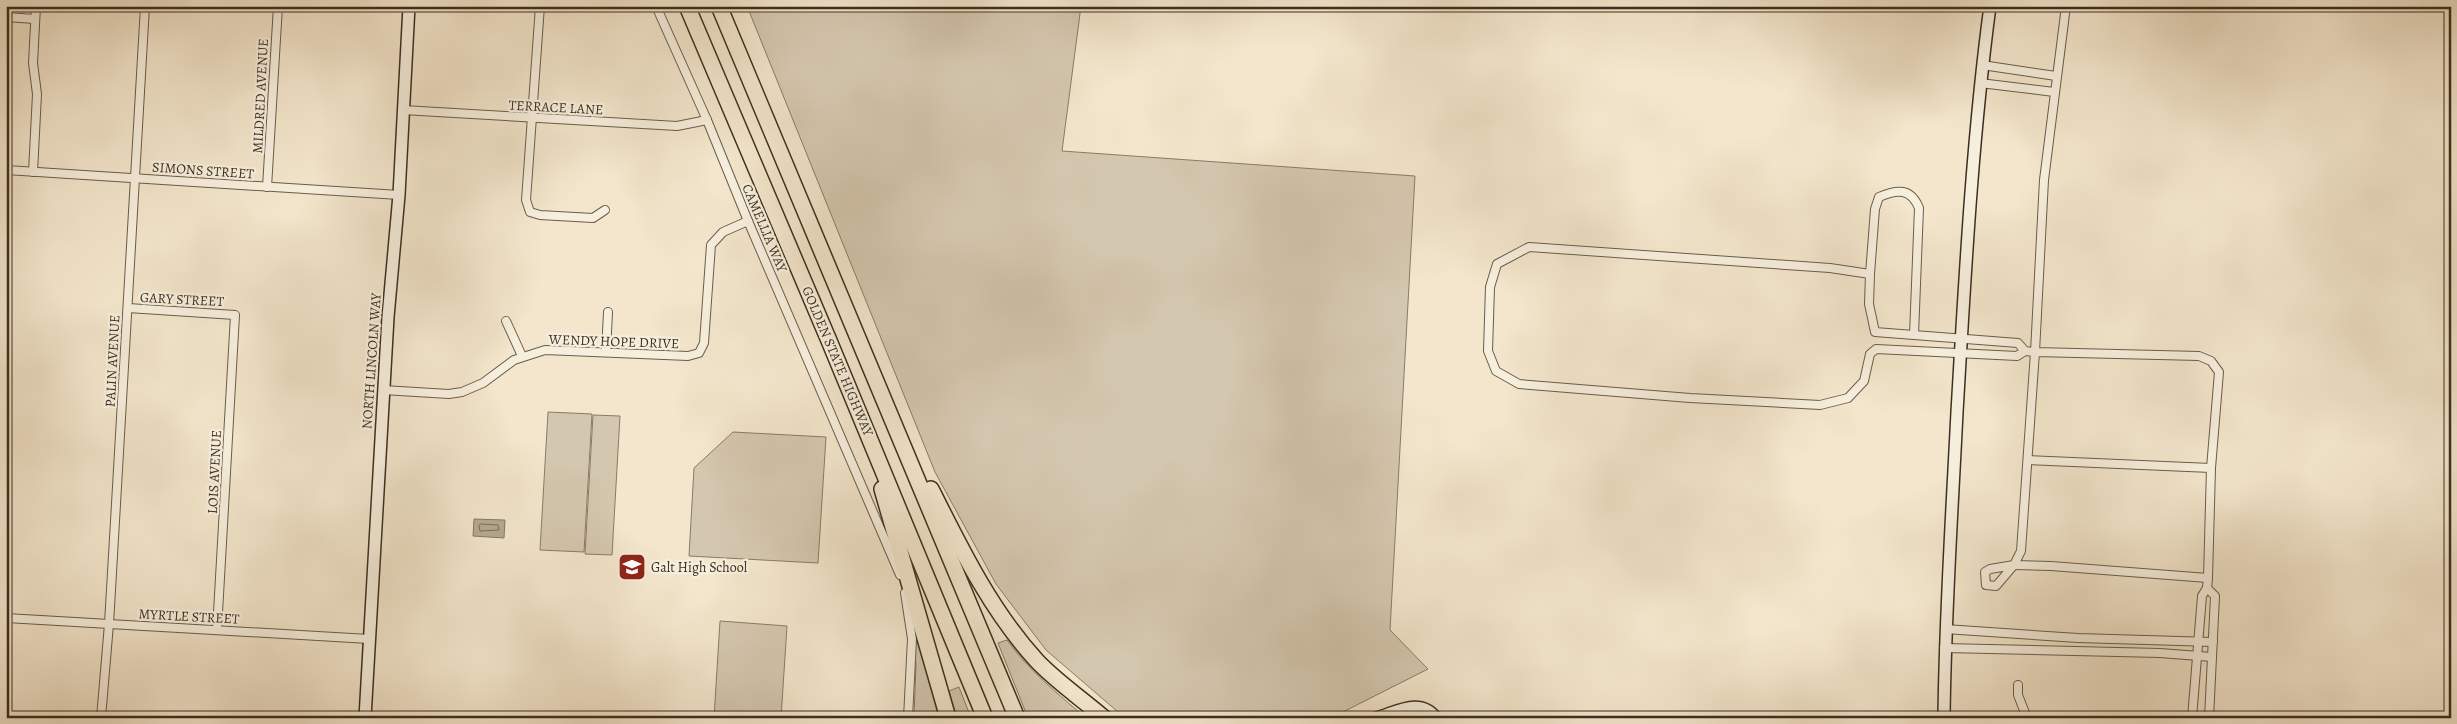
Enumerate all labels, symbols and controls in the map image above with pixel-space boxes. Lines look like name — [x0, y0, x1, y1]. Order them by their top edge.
street label: MILDRED AVENUE — [248, 38, 273, 154]
street label: TERRACE LANE — [508, 96, 604, 119]
street label: SIMONS STREET — [151, 157, 255, 184]
street label: CAMELLIA WAY — [737, 181, 792, 276]
street label: GOLDEN STATE HIGHWAY — [797, 283, 878, 440]
street label: GARY STREET — [139, 288, 225, 311]
street label: NORTH LINCOLN WAY — [357, 292, 386, 430]
street label: PALIN AVENUE — [101, 314, 124, 408]
street label: WENDY HOPE DRIVE — [547, 330, 680, 353]
street label: LOIS AVENUE — [203, 429, 226, 515]
school or university icon: Galt High School — [617, 552, 647, 582]
place label: Galt High School — [651, 558, 748, 577]
street label: MYRTLE STREET — [138, 604, 240, 629]

